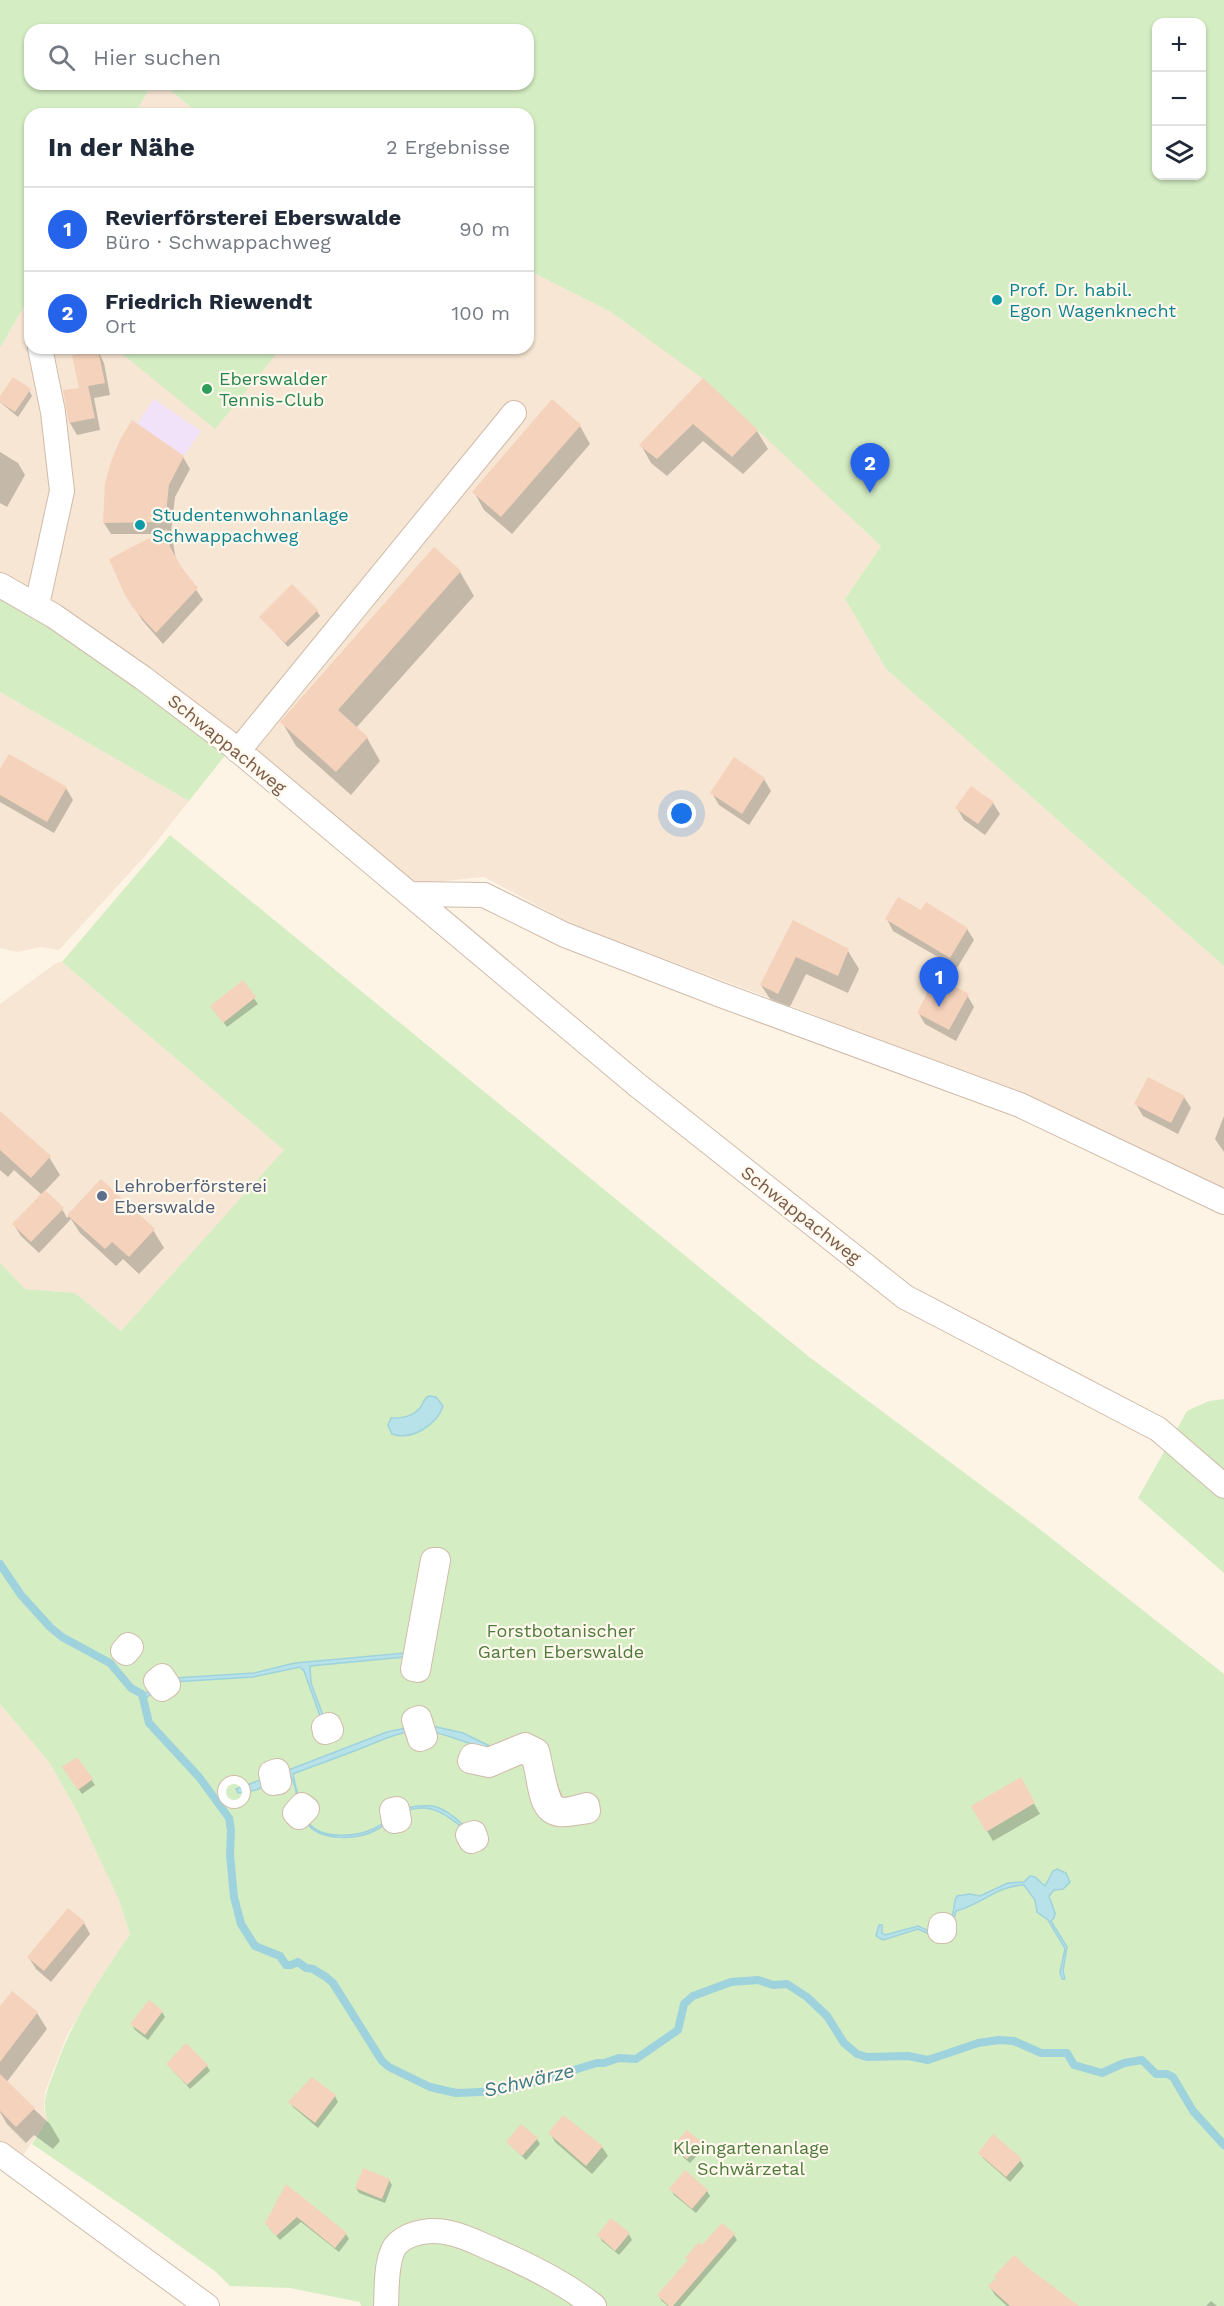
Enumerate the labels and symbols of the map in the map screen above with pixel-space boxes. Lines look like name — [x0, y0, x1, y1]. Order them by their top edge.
place label: Prof. Dr. habil. Egon Wagenknecht — [1009, 279, 1176, 321]
marker: Prof. Dr. habil. Egon Wagenknecht — [990, 293, 1004, 307]
place label: Eberswalder Tennis-Club — [219, 368, 328, 410]
marker: Eberswalder Tennis-Club — [200, 382, 214, 396]
pin: 2 — [850, 444, 890, 493]
place label: Studentenwohnanlage Schwappachweg — [152, 504, 349, 546]
marker: Studentenwohnanlage Schwappachweg — [133, 518, 147, 532]
street label: Schwappachweg — [164, 689, 291, 798]
your location — [667, 799, 696, 828]
pin: 1 — [920, 958, 958, 1007]
street label: Schwappachweg — [737, 1161, 866, 1268]
place label: Lehroberförsterei Eberswalde — [114, 1175, 267, 1217]
marker: Lehroberförsterei Eberswalde — [95, 1189, 109, 1203]
park label: Forstbotanischer Garten Eberswalde — [478, 1620, 644, 1662]
water label: Schwärze — [481, 2058, 577, 2102]
park label: Kleingartenanlage Schwärzetal — [673, 2137, 829, 2179]

